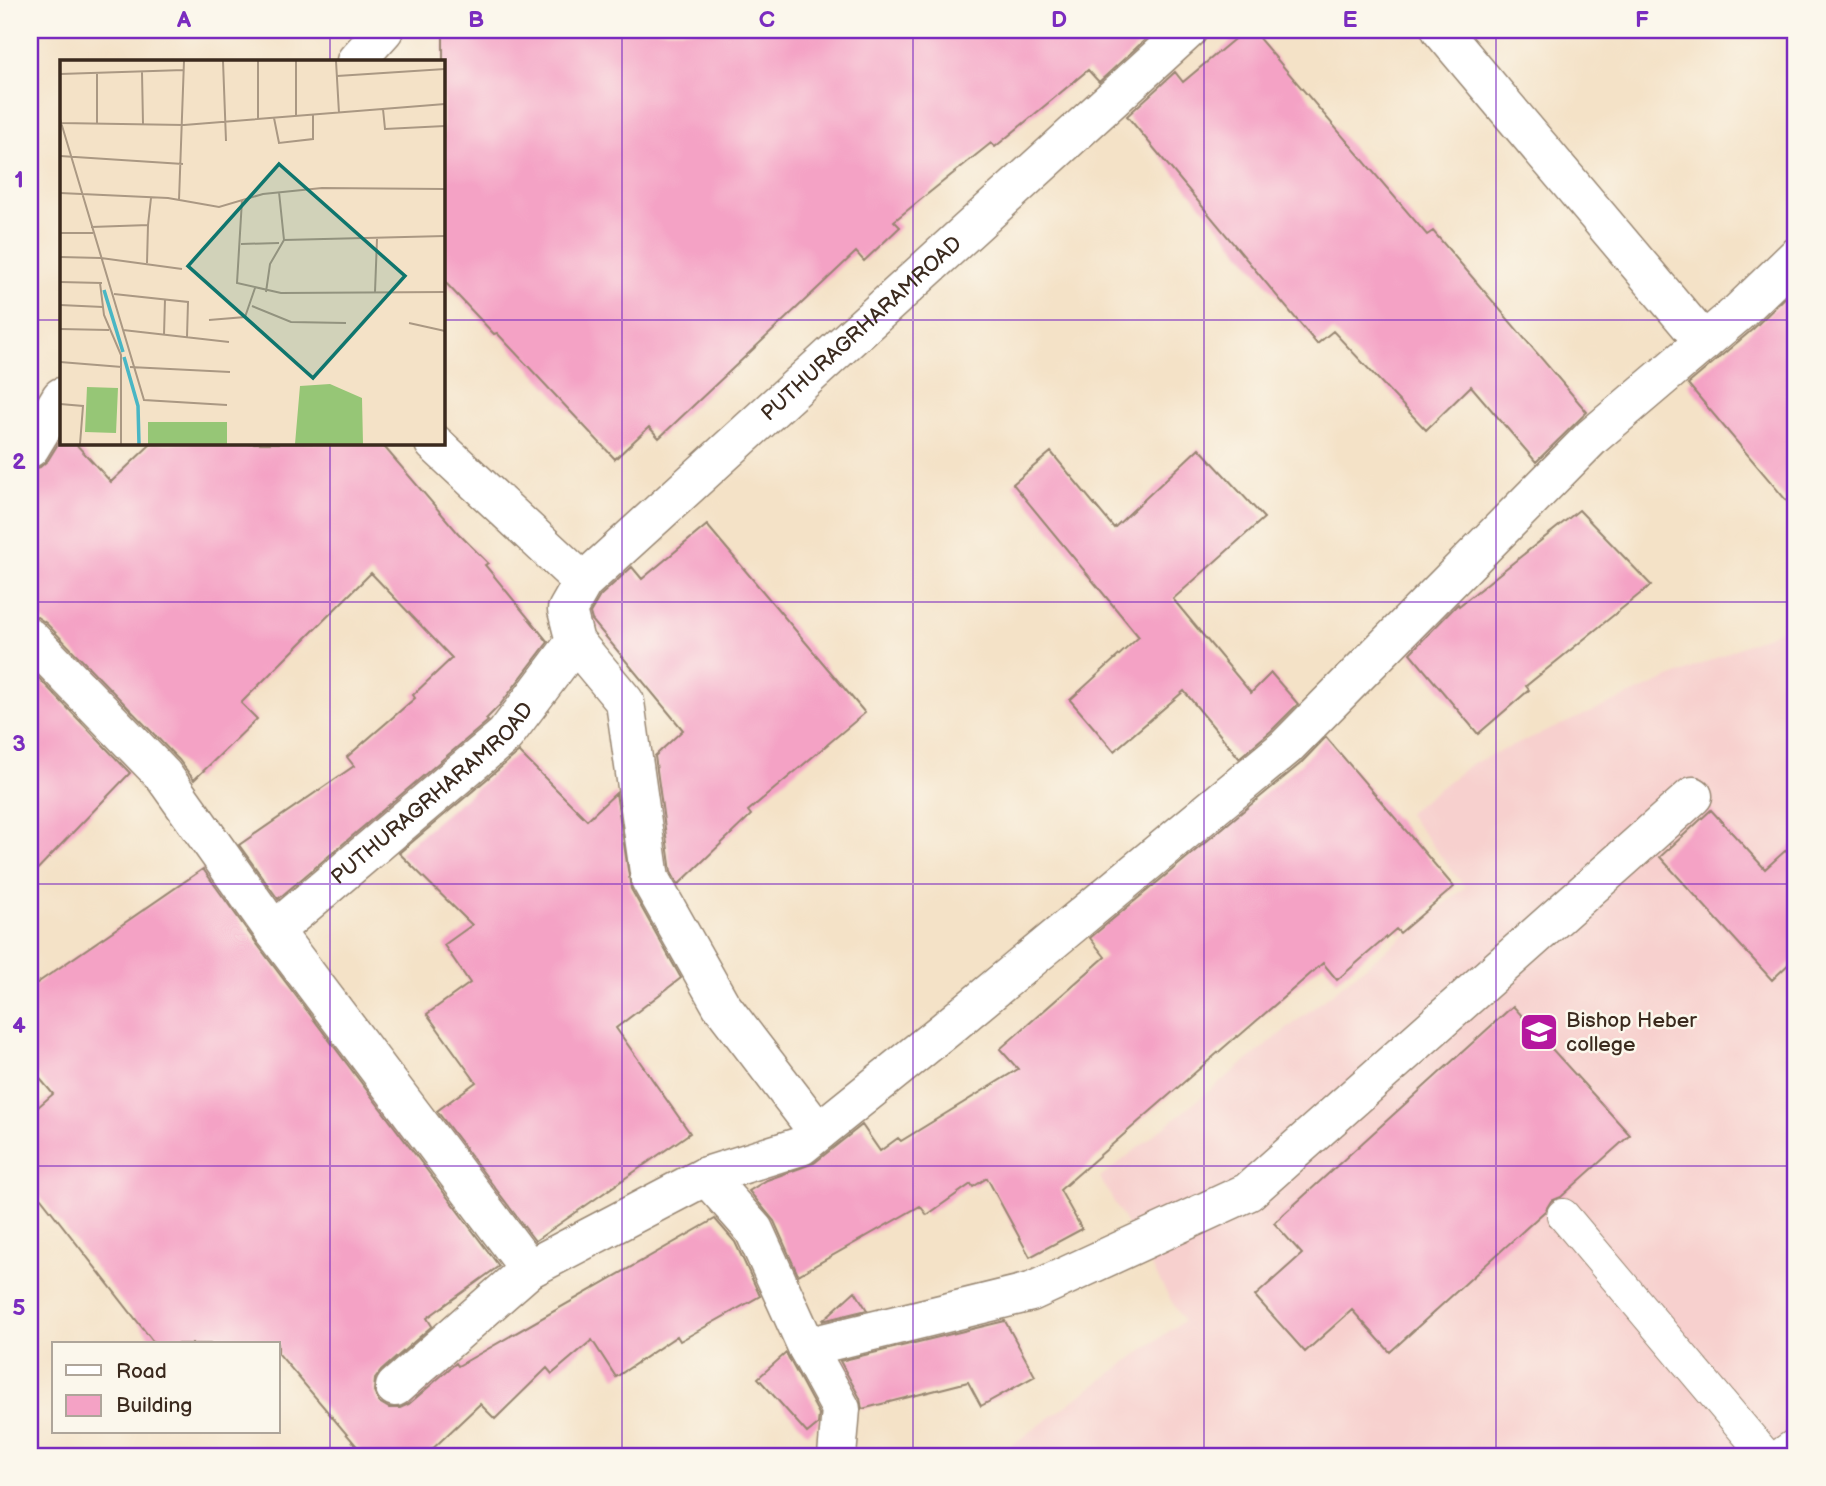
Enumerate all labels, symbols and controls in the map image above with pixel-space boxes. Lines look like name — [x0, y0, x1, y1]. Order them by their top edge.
text: A — [176, 6, 192, 34]
text: B — [468, 6, 484, 34]
text: C — [759, 6, 775, 34]
text: D — [1051, 6, 1067, 34]
text: E — [1343, 6, 1358, 34]
text: F — [1635, 6, 1649, 34]
inset map — [60, 60, 444, 444]
text: 1 — [14, 166, 24, 194]
street label: PUTHURAGRHARAMROAD — [756, 231, 966, 426]
text: 2 — [12, 448, 26, 476]
street label: PUTHURAGRHARAMROAD — [326, 697, 538, 890]
text: 3 — [12, 730, 26, 758]
place label: Bishop Heber college — [1566, 1008, 1697, 1057]
school or university icon: Bishop Heber college — [1518, 1011, 1560, 1053]
text: 4 — [12, 1012, 26, 1040]
text: 5 — [12, 1294, 26, 1322]
legend — [52, 1342, 280, 1434]
text: Road — [116, 1359, 167, 1384]
text: Building — [116, 1393, 192, 1418]

